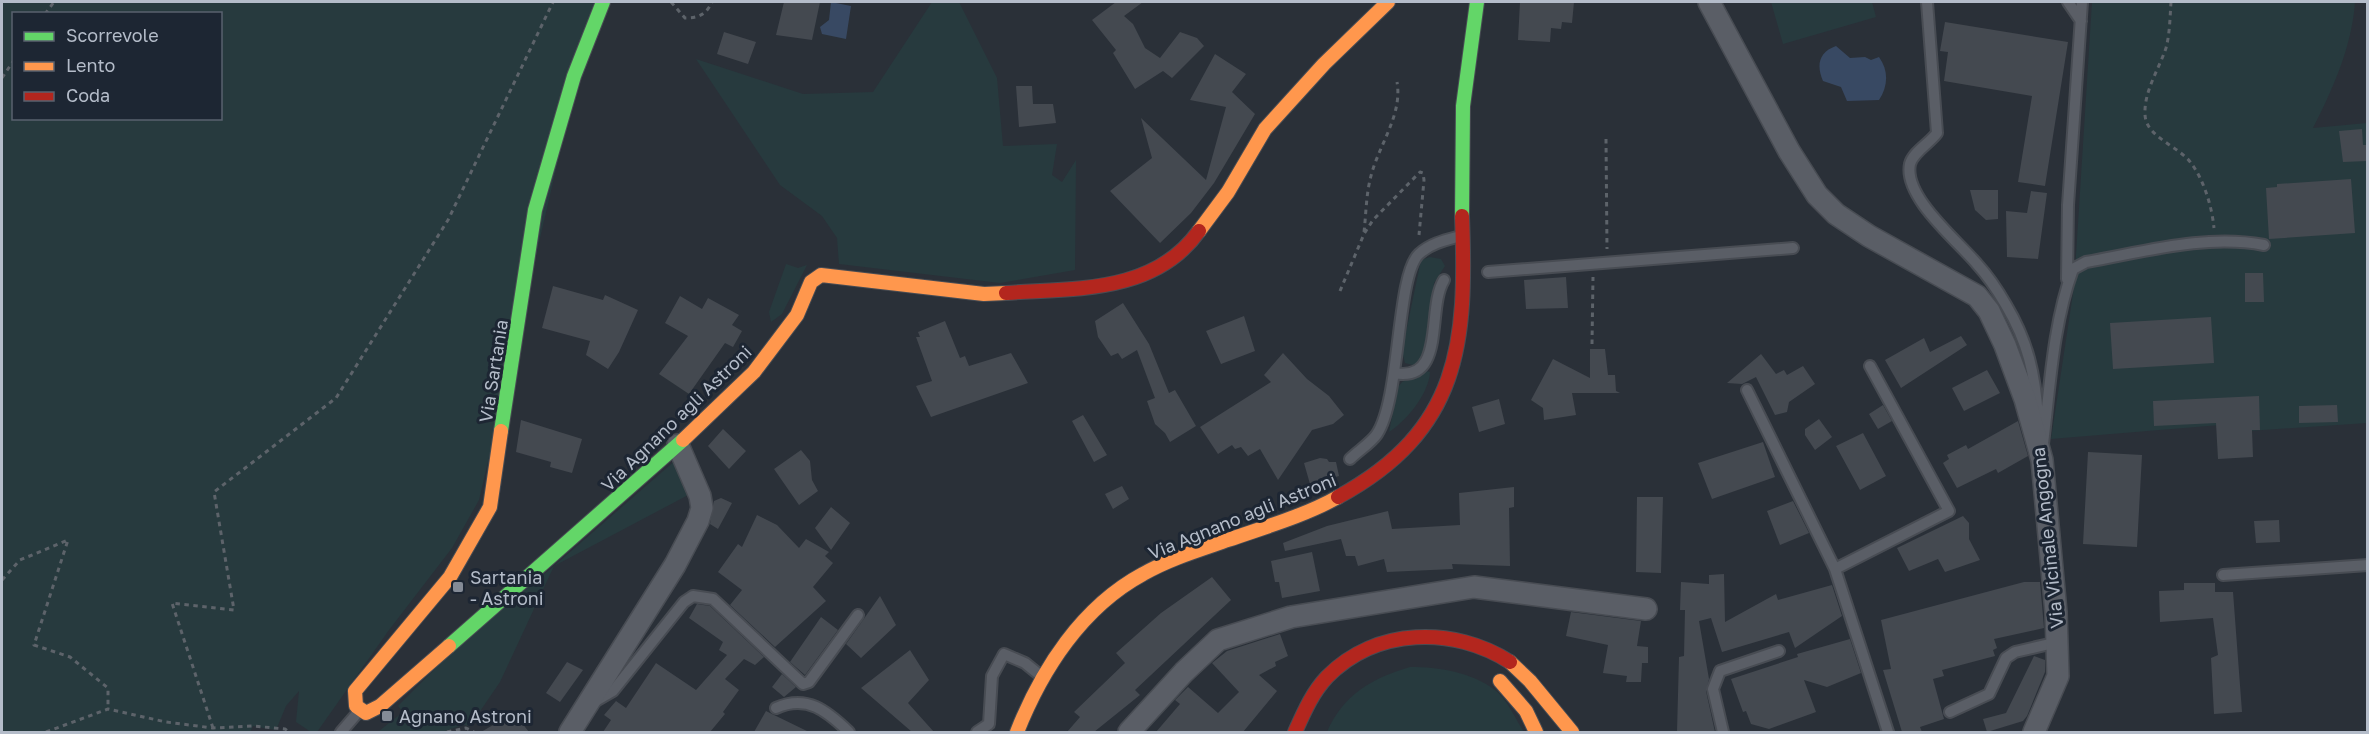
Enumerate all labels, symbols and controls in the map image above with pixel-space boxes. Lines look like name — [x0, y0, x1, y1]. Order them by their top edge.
legend — [12, 12, 222, 120]
text: Scorrevole — [66, 24, 159, 46]
text: Lento — [66, 54, 115, 76]
text: Coda — [66, 84, 110, 106]
street label: Via Sartania — [474, 318, 512, 424]
street label: Via Agnano agli Astroni — [596, 340, 756, 496]
street label: Via Vicinale Angogna — [2027, 446, 2067, 630]
street label: Via Agnano agli Astroni — [1145, 468, 1339, 564]
place label: Sartania - Astroni — [470, 566, 544, 609]
marker: Sartania - Astroni — [451, 580, 465, 594]
place label: Agnano Astroni — [399, 705, 532, 727]
marker: Agnano Astroni — [380, 709, 394, 723]

